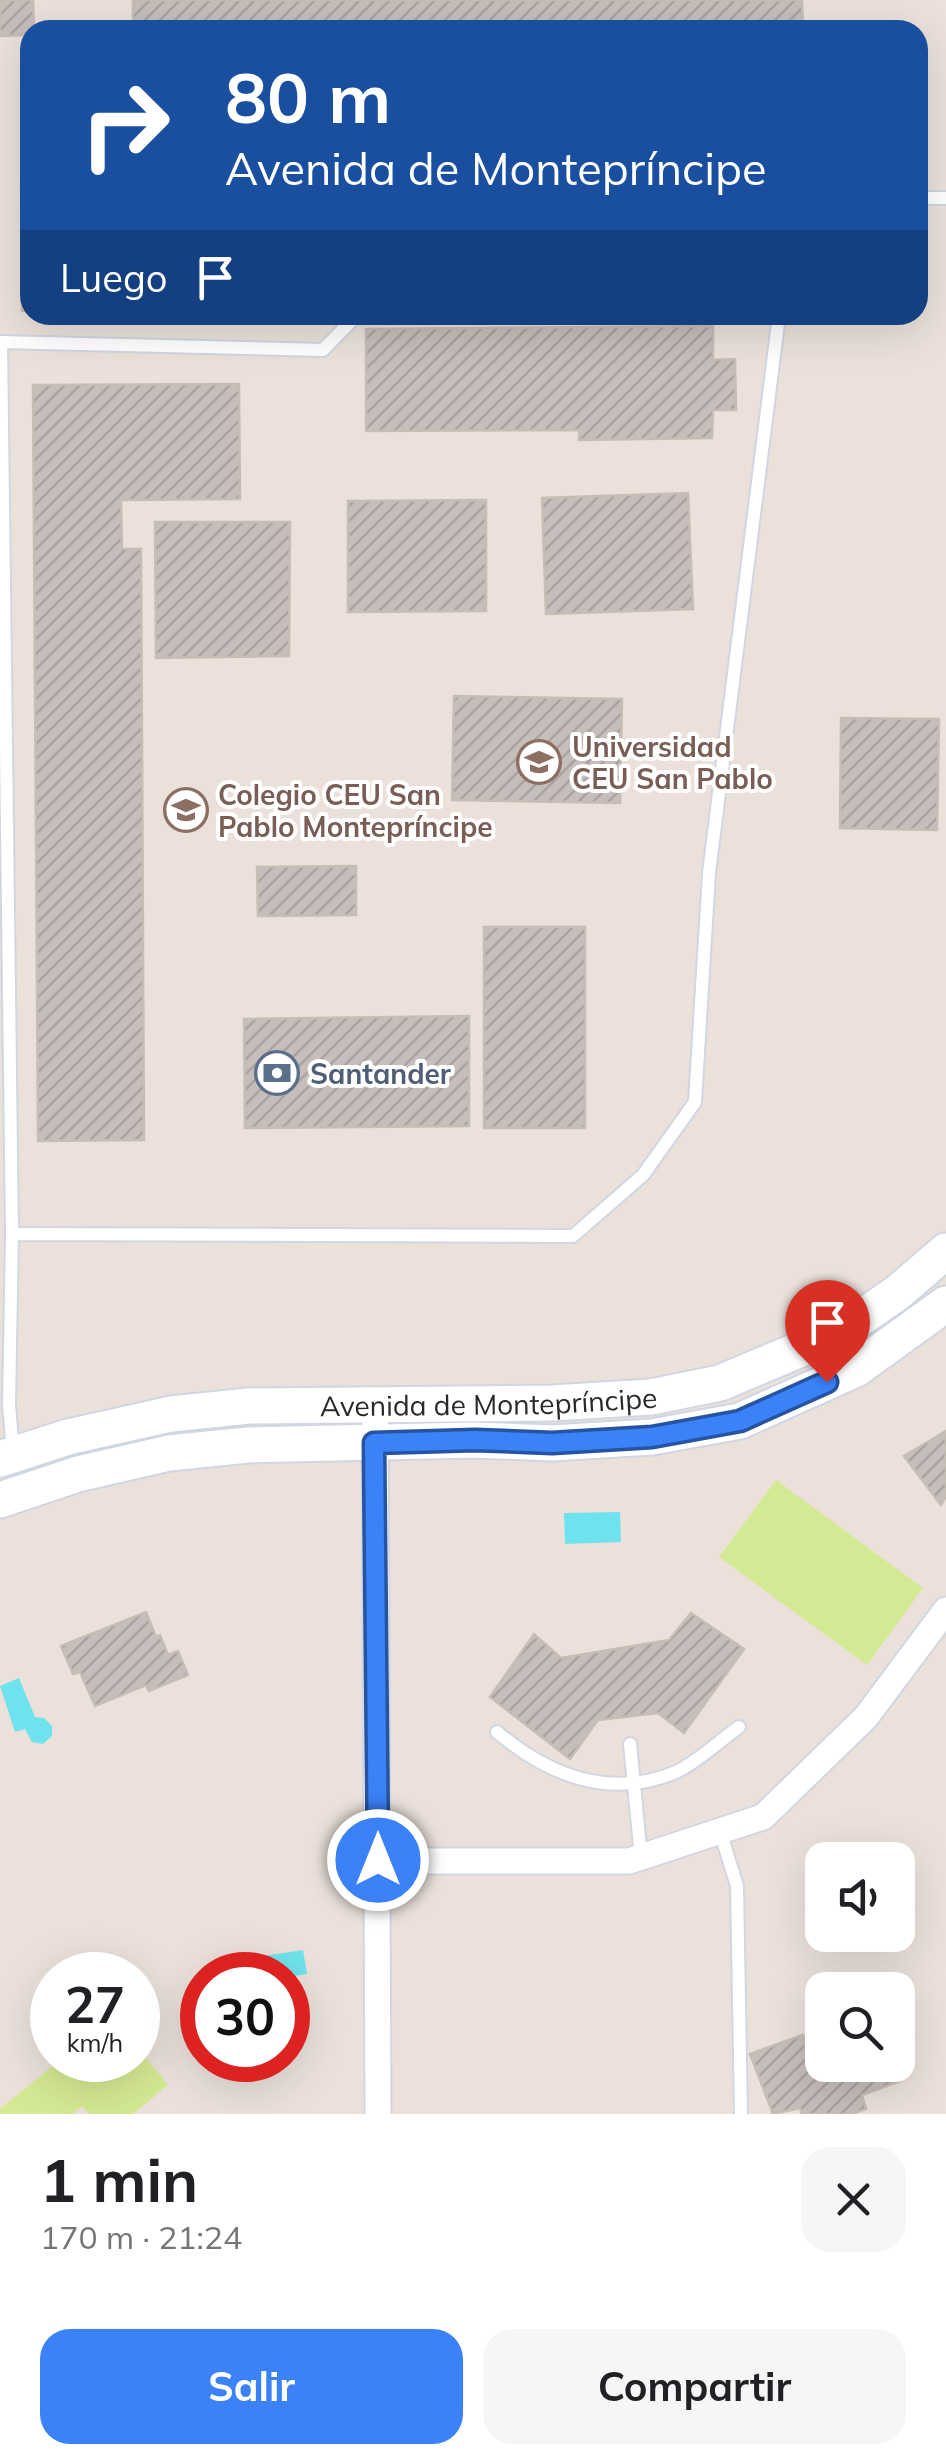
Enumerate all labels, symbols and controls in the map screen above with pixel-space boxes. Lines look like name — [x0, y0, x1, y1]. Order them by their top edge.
text: 80 m — [225, 53, 391, 141]
icon: right — [60, 60, 190, 190]
text: Avenida de Montepríncipe — [225, 140, 767, 196]
icon: arrive — [188, 250, 243, 305]
text: Luego — [60, 254, 168, 302]
place label: Universidad CEU San Pablo — [572, 729, 773, 796]
school or university icon: Universidad CEU San Pablo — [516, 739, 562, 785]
place label: Colegio CEU San Pablo Montepríncipe — [218, 777, 493, 844]
school or university icon: Colegio CEU San Pablo Montepríncipe — [163, 787, 209, 833]
bank icon: Santander — [254, 1050, 300, 1096]
place label: Santander — [310, 1056, 451, 1091]
pin — [785, 1280, 870, 1383]
icon: arrive — [800, 1295, 855, 1350]
street label: Avenida de Montepríncipe — [320, 1379, 658, 1423]
position arrow — [326, 1808, 430, 1912]
map controls — [805, 1842, 915, 2082]
button: sound — [805, 1842, 915, 1952]
speed limit sign: 30 — [180, 1952, 310, 2082]
button: search — [805, 1972, 915, 2082]
text: 27 — [65, 1973, 125, 2036]
text: km/h — [67, 2027, 123, 2058]
text: 1 min — [40, 2142, 198, 2217]
button: close — [801, 2147, 906, 2252]
text: 170 m · 21:24 — [40, 2217, 242, 2257]
button: Salir — [40, 2329, 463, 2444]
button: Compartir — [483, 2329, 906, 2444]

